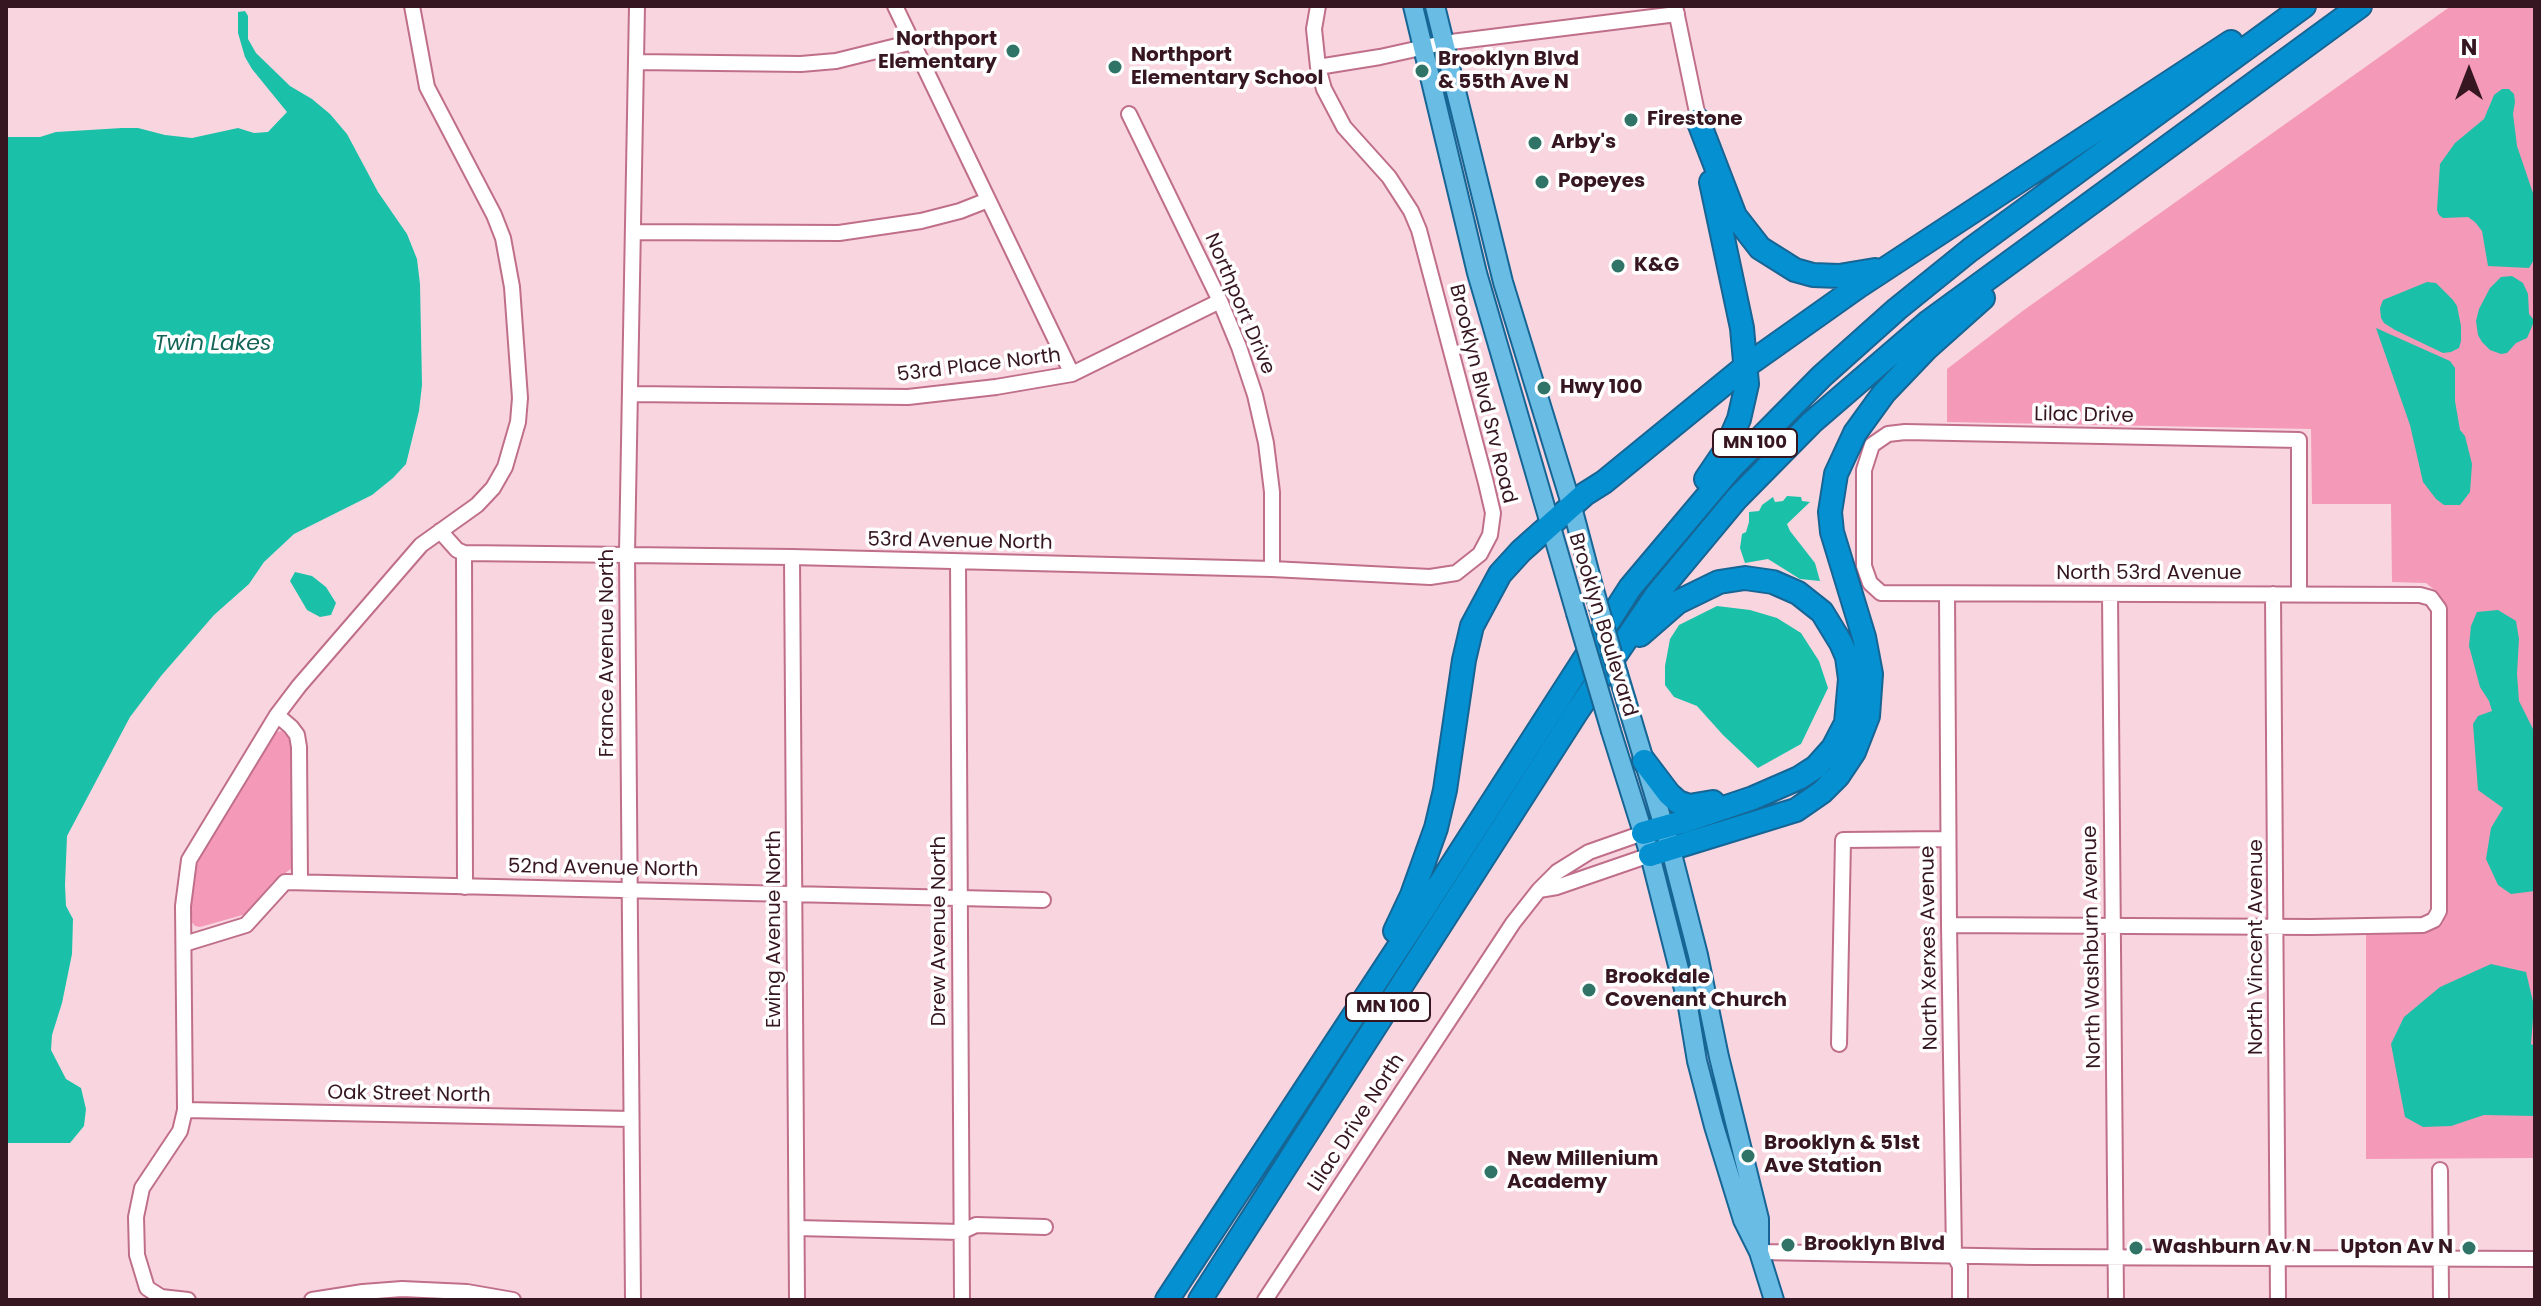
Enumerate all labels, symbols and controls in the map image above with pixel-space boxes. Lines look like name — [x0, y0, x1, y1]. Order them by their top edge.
place label: Northport Elementary — [878, 28, 997, 75]
north arrow — [2429, 32, 2509, 112]
text: N — [2461, 32, 2477, 63]
marker: Northport Elementary — [1004, 42, 1022, 60]
place label: Northport Elementary School — [1131, 44, 1323, 91]
place label: Brooklyn Blvd & 55th Ave N — [1438, 48, 1579, 95]
marker: Northport Elementary School — [1106, 58, 1124, 76]
marker: Brooklyn Blvd & 55th Ave N — [1413, 62, 1431, 80]
place label: Firestone — [1647, 108, 1743, 132]
marker: Firestone — [1622, 111, 1640, 129]
place label: Arby's — [1551, 131, 1616, 155]
marker: Arby's — [1526, 134, 1544, 152]
place label: Popeyes — [1558, 170, 1645, 194]
marker: Popeyes — [1533, 173, 1551, 191]
street label: Northport Drive — [1198, 230, 1280, 378]
place label: K&G — [1634, 254, 1679, 278]
marker: K&G — [1609, 257, 1627, 275]
street label: Brooklyn Blvd Srv Road — [1443, 282, 1521, 506]
water label: Twin Lakes — [155, 331, 271, 357]
street label: 53rd Place North — [896, 344, 1062, 388]
place label: Hwy 100 — [1560, 376, 1642, 400]
marker: Hwy 100 — [1535, 379, 1553, 397]
street label: Lilac Drive — [2034, 403, 2134, 429]
road number: MN 100 — [1713, 429, 1797, 457]
street label: 53rd Avenue North — [867, 528, 1053, 556]
street label: Brooklyn Boulevard — [1563, 530, 1641, 720]
street label: France Avenue North — [596, 549, 620, 757]
street label: North 53rd Avenue — [2056, 562, 2242, 586]
street label: North Washburn Avenue — [2079, 825, 2107, 1069]
street label: Ewing Avenue North — [763, 830, 787, 1028]
street label: Drew Avenue North — [928, 836, 952, 1026]
street label: North Vincent Avenue — [2245, 839, 2269, 1055]
street label: North Xerxes Avenue — [1916, 845, 1944, 1051]
street label: 52nd Avenue North — [508, 855, 698, 883]
place label: Brookdale Covenant Church — [1605, 966, 1787, 1013]
marker: Brookdale Covenant Church — [1580, 981, 1598, 999]
road number: MN 100 — [1346, 993, 1430, 1021]
street label: Lilac Drive North — [1304, 1050, 1410, 1196]
street label: Oak Street North — [327, 1082, 491, 1108]
place label: Brooklyn & 51st Ave Station — [1764, 1132, 1920, 1179]
marker: Brooklyn & 51st Ave Station — [1739, 1147, 1757, 1165]
place label: New Millenium Academy — [1507, 1148, 1658, 1195]
marker: New Millenium Academy — [1482, 1163, 1500, 1181]
place label: Brooklyn Blvd — [1804, 1233, 1945, 1257]
marker: Brooklyn Blvd — [1779, 1236, 1797, 1254]
place label: Washburn Av N — [2152, 1236, 2311, 1260]
place label: Upton Av N — [2340, 1236, 2453, 1260]
marker: Washburn Av N — [2127, 1239, 2145, 1257]
marker: Upton Av N — [2460, 1239, 2478, 1257]

